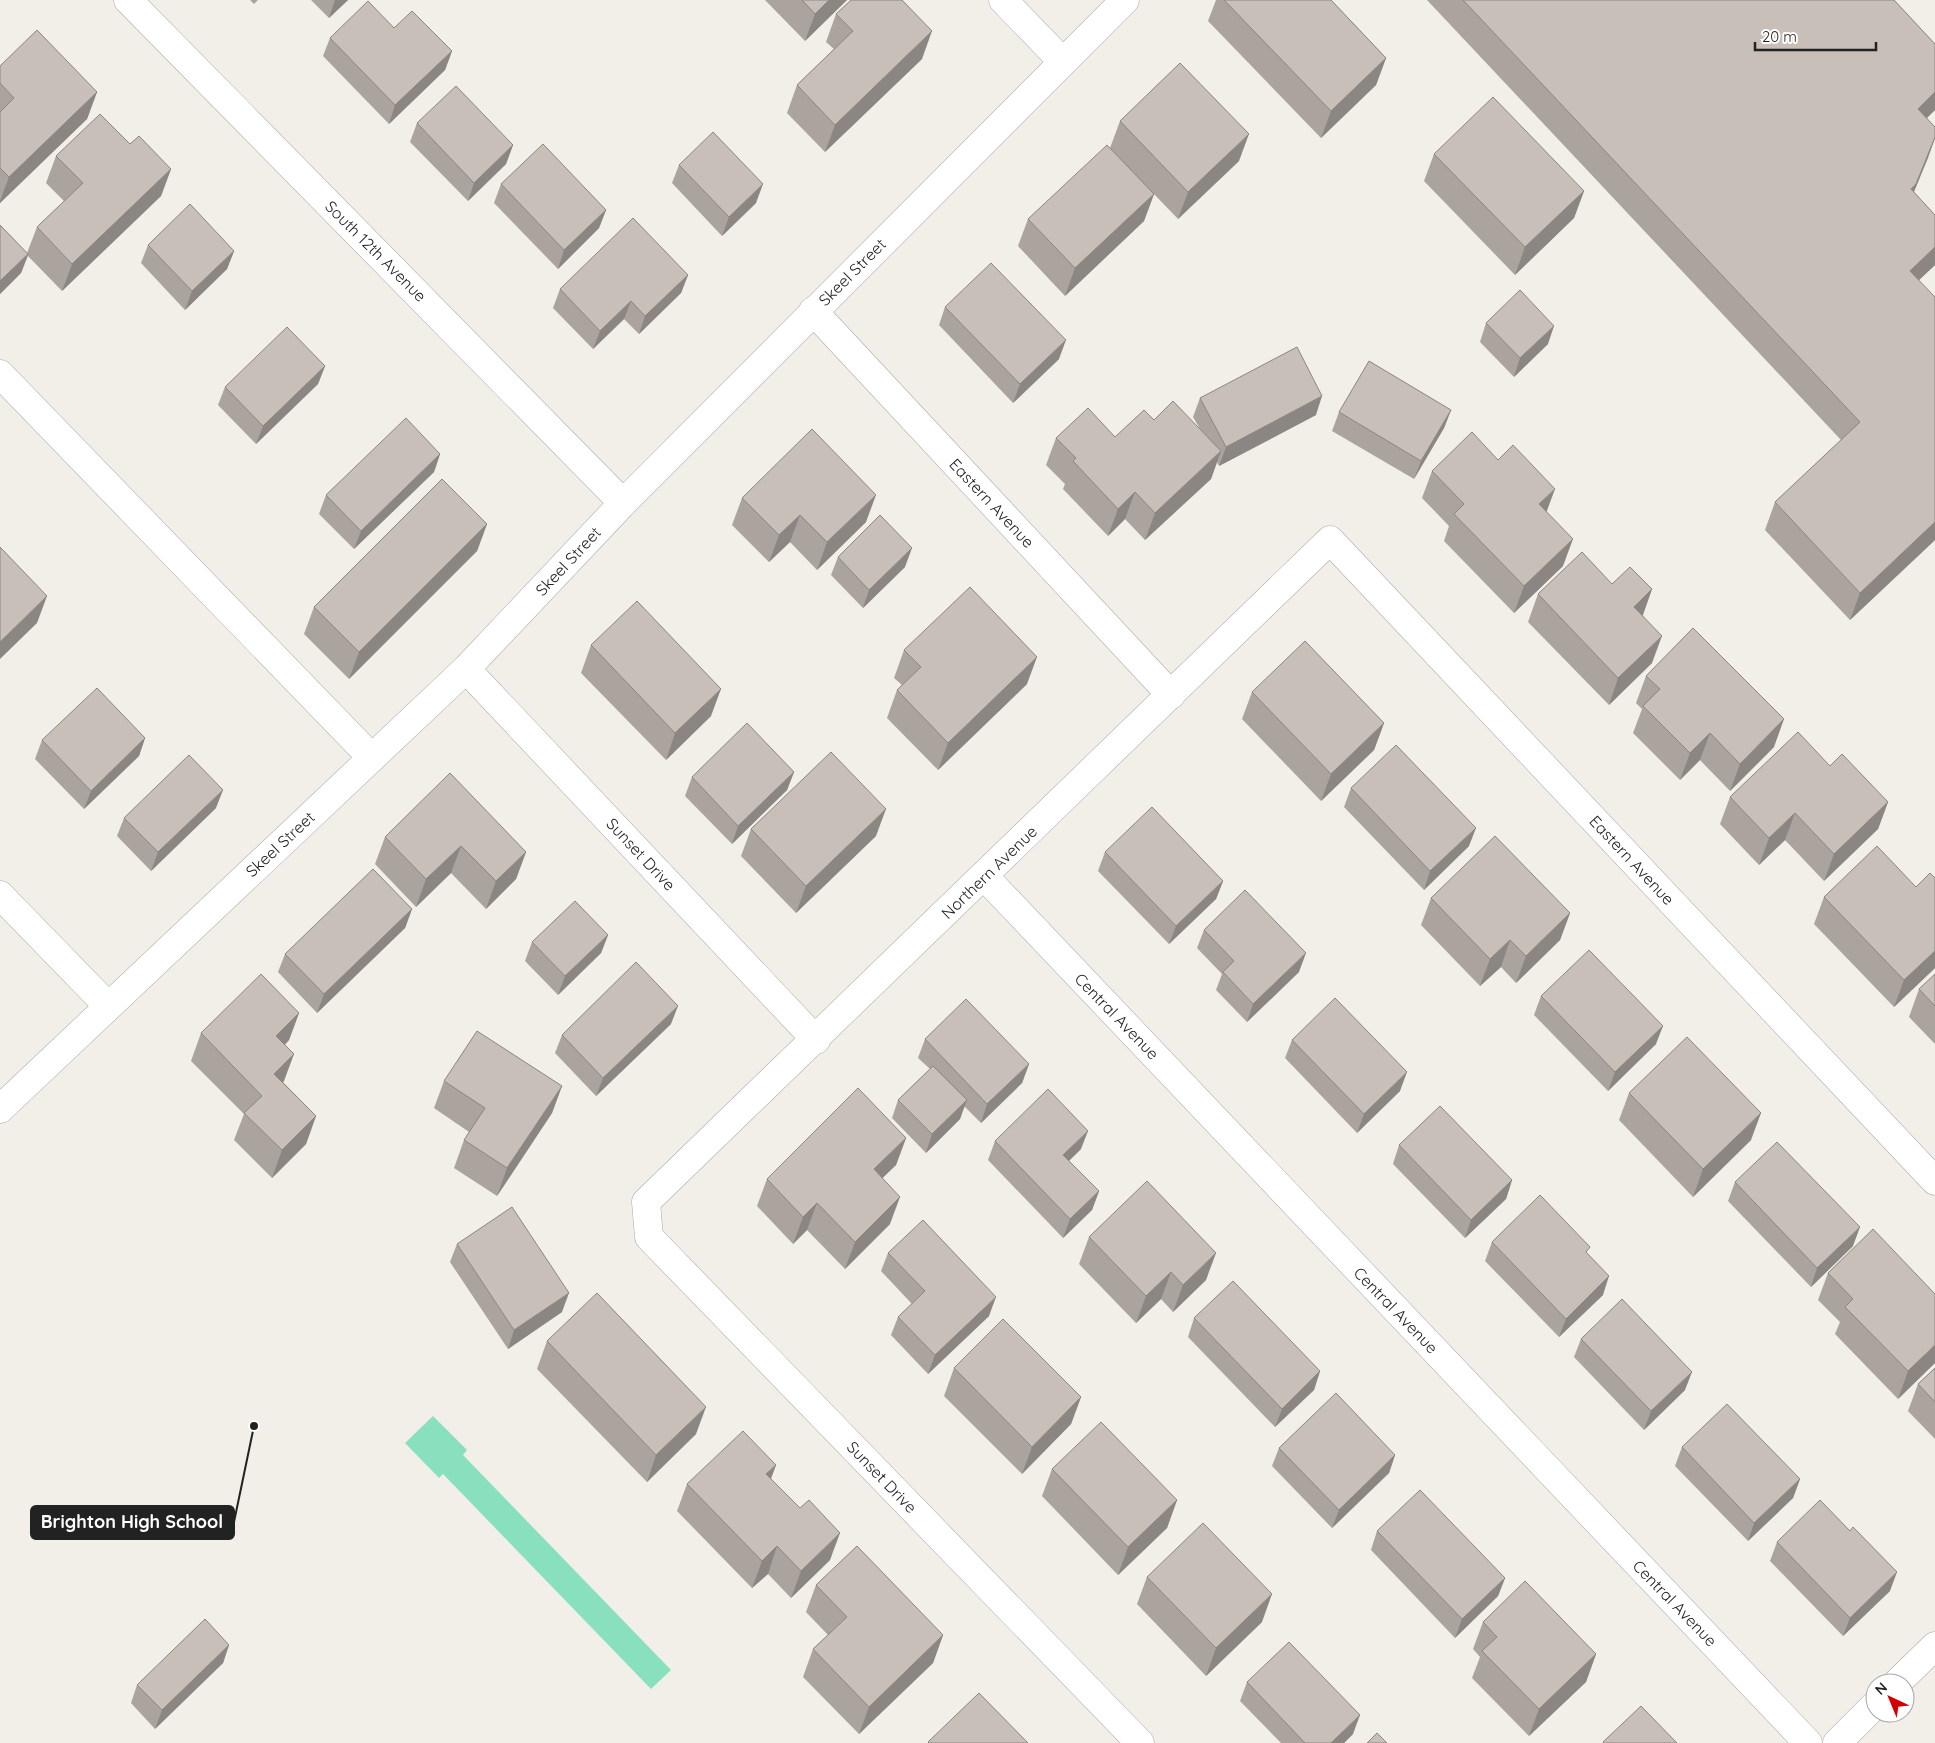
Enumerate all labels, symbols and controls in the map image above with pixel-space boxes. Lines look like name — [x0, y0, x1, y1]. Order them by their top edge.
scale bar — [1755, 20, 1876, 52]
text: 20 m — [1762, 27, 1797, 46]
street label: South 12th Avenue — [321, 196, 431, 306]
street label: Skeel Street — [814, 234, 890, 310]
street label: Eastern Avenue — [945, 454, 1039, 552]
street label: Skeel Street — [531, 522, 605, 600]
street label: Skeel Street — [241, 807, 319, 881]
street label: Eastern Avenue — [1585, 811, 1679, 909]
street label: Sunset Drive — [602, 813, 680, 895]
street label: Northern Avenue — [937, 821, 1041, 923]
street label: Central Avenue — [1071, 969, 1163, 1063]
street label: Central Avenue — [1350, 1263, 1442, 1357]
street label: Sunset Drive — [843, 1437, 921, 1517]
callout: Brighton High School — [31, 1506, 234, 1539]
text: Brighton High School — [41, 1510, 223, 1533]
street label: Central Avenue — [1629, 1556, 1721, 1650]
north arrow — [1865, 1673, 1915, 1723]
text: N — [1871, 1679, 1891, 1699]

